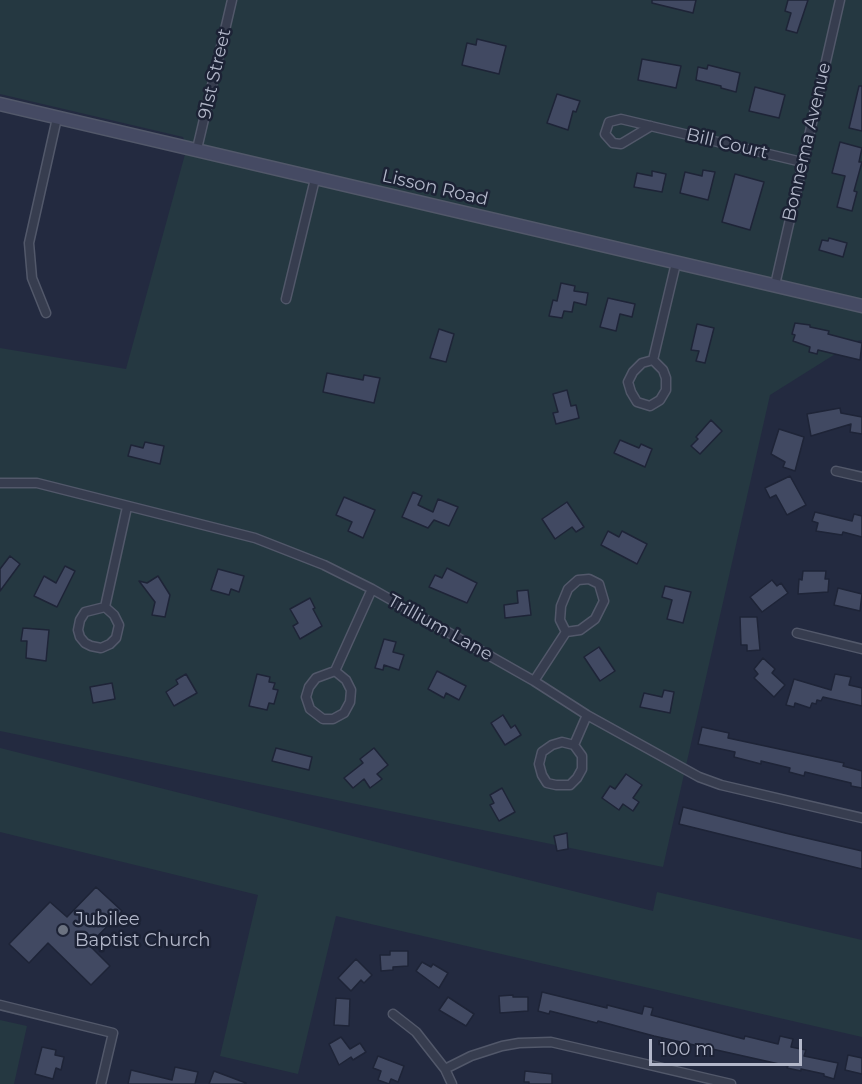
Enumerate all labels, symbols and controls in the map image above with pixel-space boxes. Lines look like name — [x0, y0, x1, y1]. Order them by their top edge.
street label: 91st Street — [194, 26, 236, 122]
street label: Bonnema Avenue — [778, 60, 836, 224]
street label: Bill Court — [684, 124, 770, 164]
street label: Lisson Road — [380, 165, 490, 211]
street label: Trillium Lane — [384, 590, 496, 666]
place label: Jubilee Baptist Church — [75, 909, 211, 952]
marker: Jubilee Baptist Church — [56, 923, 70, 937]
scale bar — [652, 1027, 805, 1065]
text: 100 m — [660, 1038, 714, 1060]

